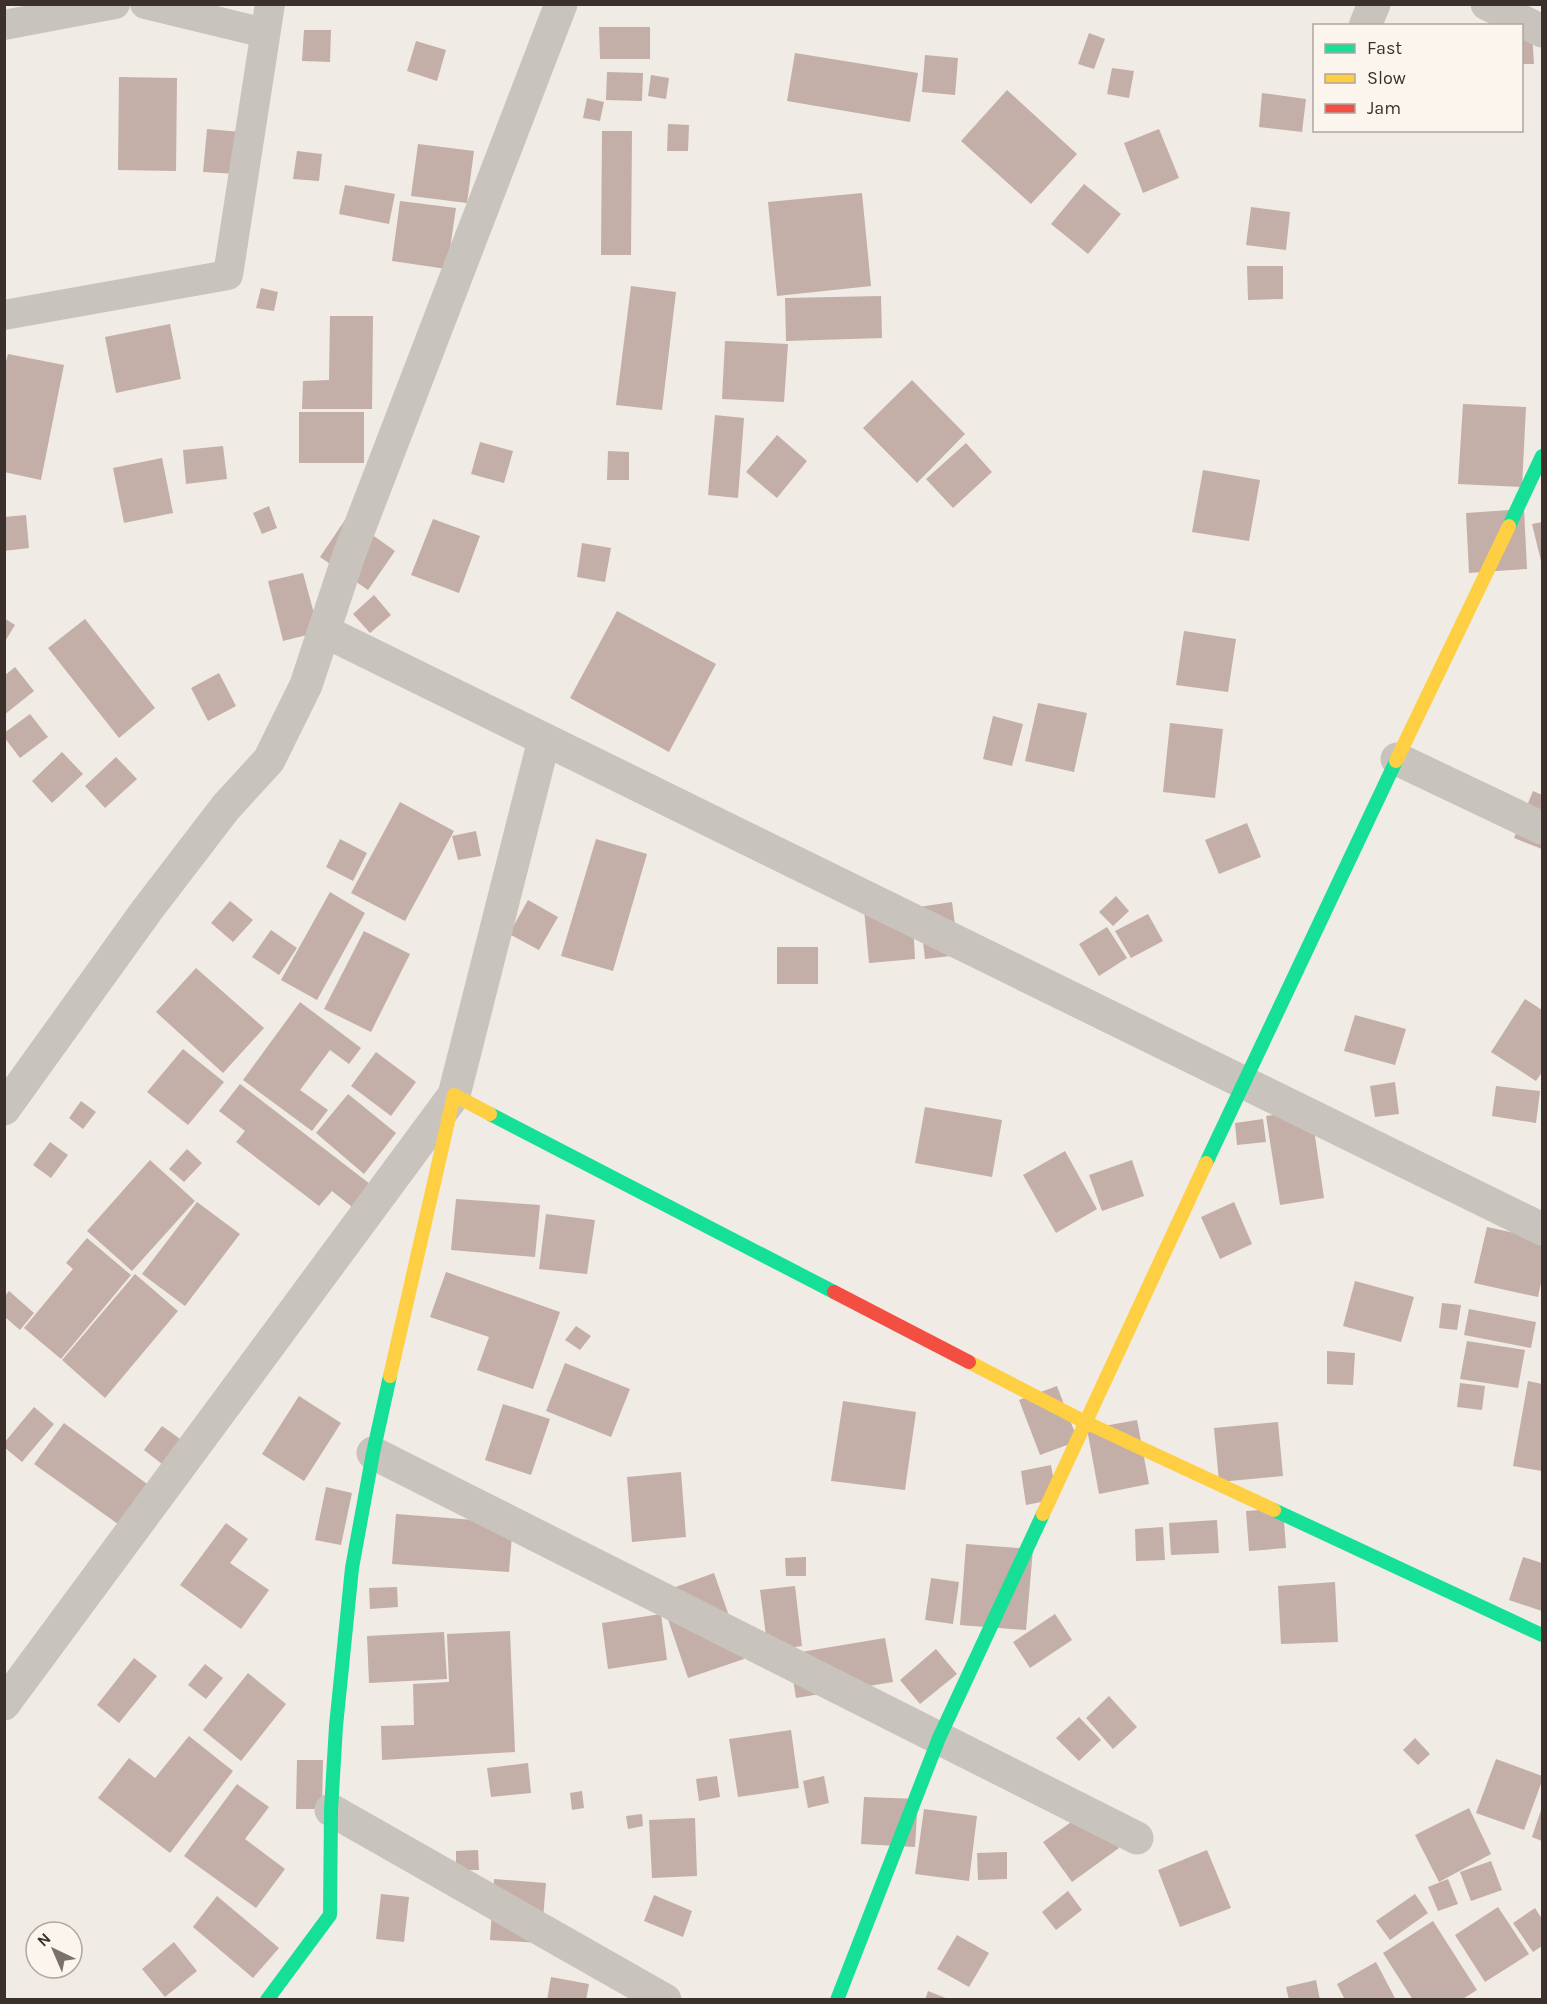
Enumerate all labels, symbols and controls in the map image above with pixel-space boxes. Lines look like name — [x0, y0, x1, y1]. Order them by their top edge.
legend — [1313, 24, 1523, 132]
text: Fast — [1367, 37, 1402, 59]
text: Slow — [1367, 67, 1406, 89]
text: Jam — [1367, 97, 1401, 119]
north arrow — [24, 1920, 84, 1980]
text: N — [33, 1929, 55, 1950]

